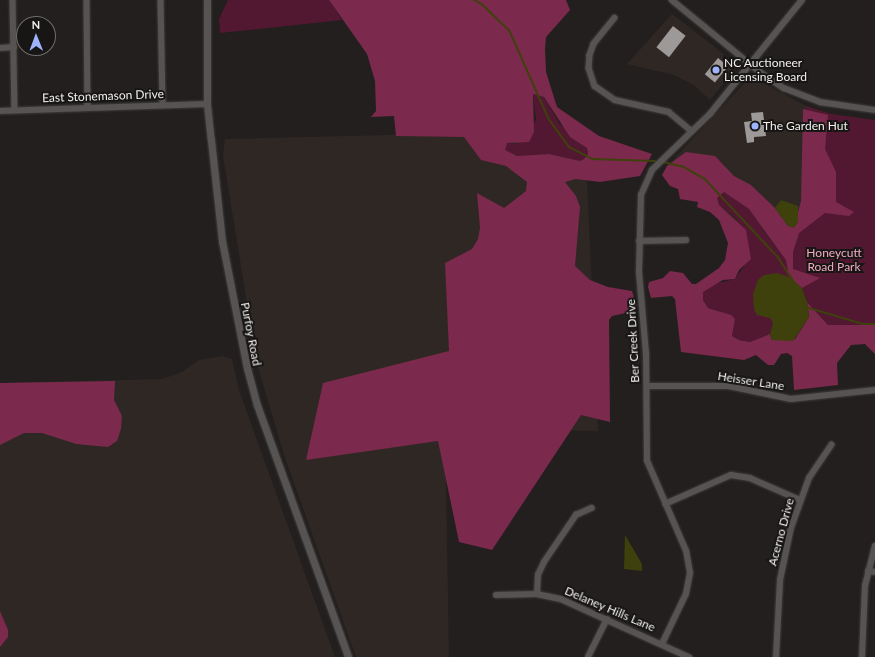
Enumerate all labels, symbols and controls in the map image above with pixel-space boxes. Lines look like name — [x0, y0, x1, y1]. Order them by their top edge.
north arrow — [16, 16, 56, 56]
text: N — [31, 18, 40, 31]
place label: NC Auctioneer Licensing Board — [724, 56, 807, 84]
marker: NC Auctioneer Licensing Board — [711, 65, 721, 75]
street label: East Stonemason Drive — [42, 87, 164, 105]
place label: The Garden Hut — [763, 119, 848, 133]
marker: The Garden Hut — [750, 121, 760, 131]
park label: Honeycutt Road Park — [806, 246, 862, 274]
street label: Ber Creek Drive — [624, 299, 642, 383]
street label: Purfoy Road — [238, 301, 264, 367]
street label: Heisser Lane — [717, 369, 785, 393]
street label: Acerno Drive — [765, 497, 797, 567]
street label: Delaney Hills Lane — [562, 583, 658, 635]

